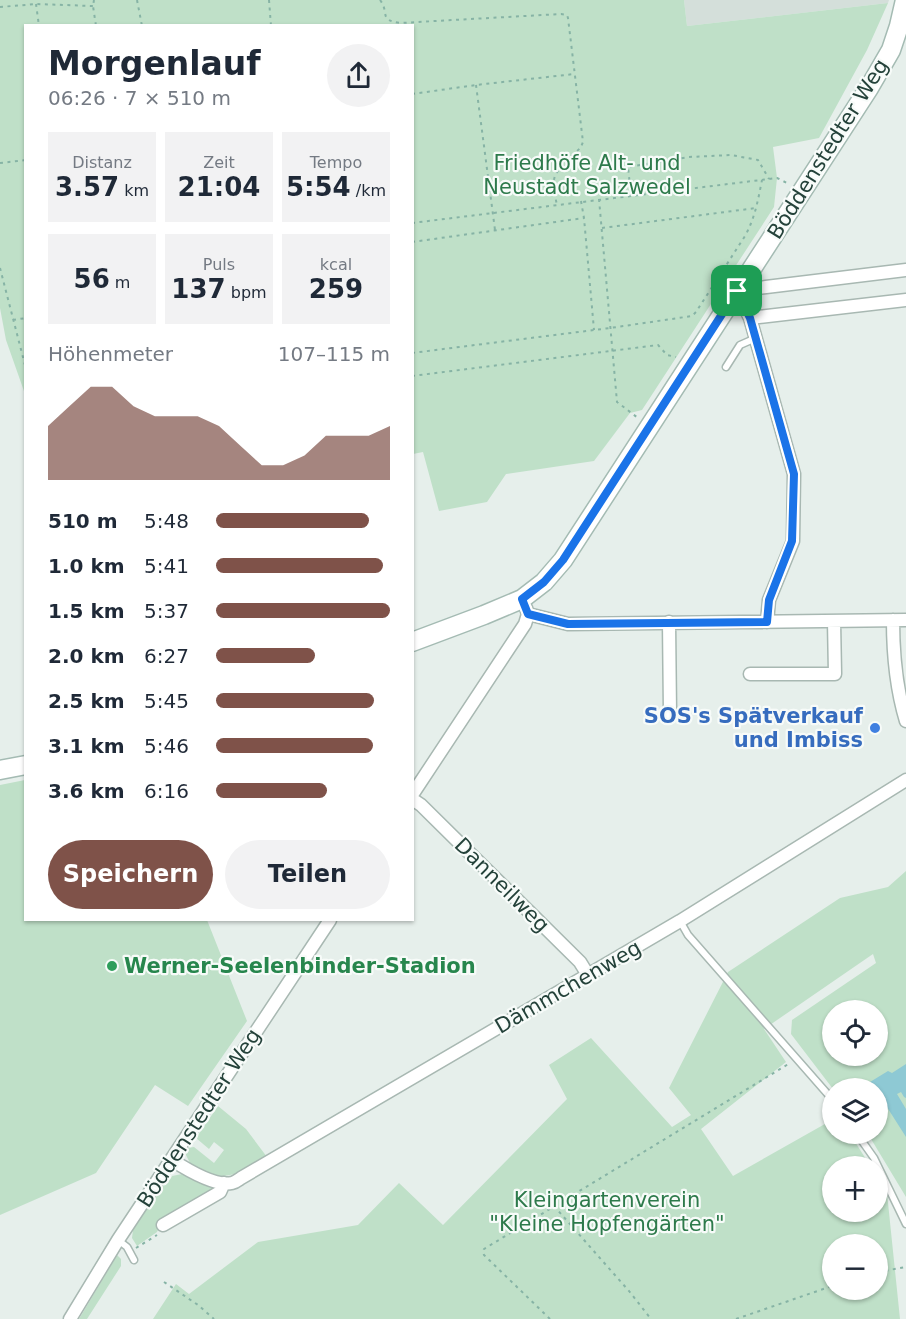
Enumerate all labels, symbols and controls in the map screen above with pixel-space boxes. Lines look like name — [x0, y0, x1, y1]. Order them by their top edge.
text: Morgenlauf — [48, 44, 261, 83]
button: share — [327, 44, 390, 107]
street label: Böddenstedter Weg — [763, 55, 893, 243]
text: 06:26 · 7 × 510 m — [48, 86, 231, 110]
park label: Friedhöfe Alt- und Neustadt Salzwedel — [483, 151, 691, 199]
text: Distanz — [72, 153, 132, 172]
text: Zeit — [203, 153, 235, 172]
text: Tempo — [310, 153, 362, 172]
text: 3.57 — [55, 172, 119, 202]
text: 21:04 — [178, 172, 260, 202]
text: 5:54 — [286, 172, 351, 202]
text: km — [119, 181, 149, 200]
text: /km — [351, 181, 386, 200]
text: Puls — [203, 255, 235, 274]
text: kcal — [320, 255, 352, 274]
text: 56 — [74, 264, 110, 294]
pin — [711, 265, 762, 316]
text: m — [110, 273, 130, 292]
text: 137 — [171, 274, 226, 304]
text: 259 — [309, 274, 363, 304]
icon: arrive — [720, 274, 753, 307]
text: bpm — [226, 283, 267, 302]
text: Höhenmeter — [48, 342, 173, 366]
text: 107–115 m — [278, 342, 390, 366]
text: 510 m — [48, 509, 118, 533]
text: 5:48 — [144, 509, 189, 533]
text: 1.0 km — [48, 554, 125, 578]
text: 5:41 — [144, 554, 189, 578]
text: 1.5 km — [48, 599, 125, 623]
text: 5:37 — [144, 599, 189, 623]
text: 2.0 km — [48, 644, 125, 668]
text: 6:27 — [144, 644, 189, 668]
text: 2.5 km — [48, 689, 125, 713]
text: 5:45 — [144, 689, 189, 713]
place label: SOS's Spätverkauf und Imbiss — [644, 704, 864, 752]
marker: SOS's Spätverkauf und Imbiss — [868, 721, 882, 735]
text: 3.1 km — [48, 734, 125, 758]
text: 5:46 — [144, 734, 189, 758]
text: 3.6 km — [48, 779, 125, 803]
text: 6:16 — [144, 779, 189, 803]
street label: Danneilweg — [450, 833, 554, 937]
button: Speichern — [48, 840, 213, 909]
button: Teilen — [225, 840, 390, 909]
street label: Dämmchenweg — [491, 935, 645, 1039]
place label: Werner-Seelenbinder-Stadion — [124, 954, 476, 978]
marker: Werner-Seelenbinder-Stadion — [105, 959, 119, 973]
map controls — [822, 1000, 888, 1300]
button: locate — [822, 1000, 888, 1066]
street label: Böddenstedter Weg — [132, 1024, 266, 1212]
button: layers — [822, 1078, 888, 1144]
button: + — [822, 1156, 888, 1222]
park label: Kleingartenverein "Kleine Hopfengärten" — [489, 1188, 725, 1236]
button: − — [822, 1234, 888, 1300]

